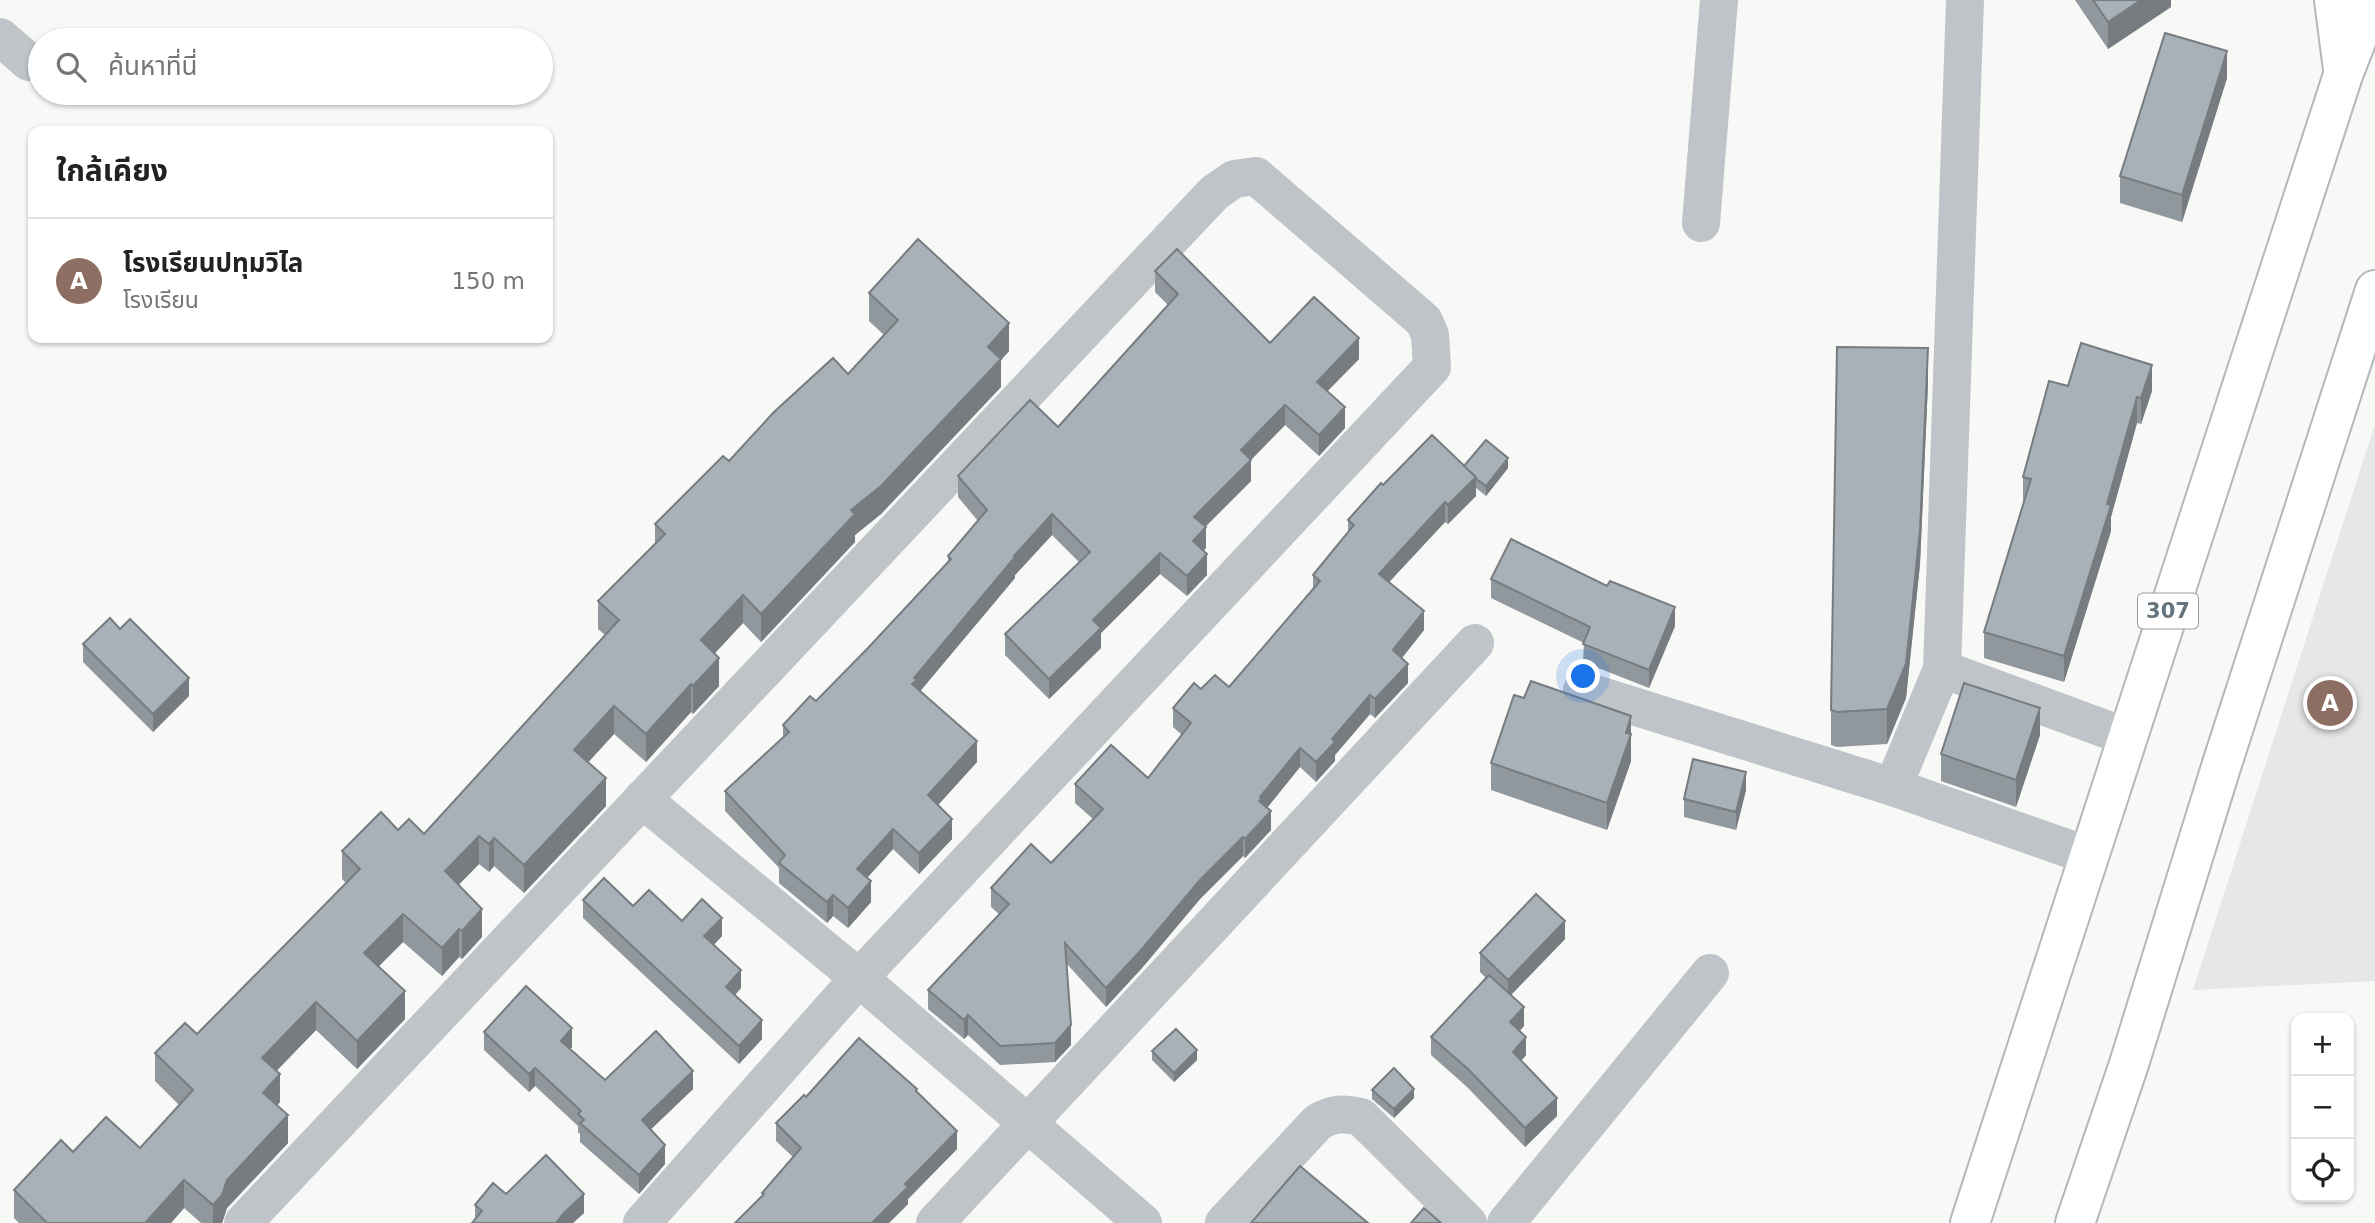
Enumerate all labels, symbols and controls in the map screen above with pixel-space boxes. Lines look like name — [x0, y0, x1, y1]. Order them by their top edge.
search box — [28, 28, 553, 105]
icon: search — [52, 48, 90, 86]
text: ค้นหาที่นี่ — [108, 51, 198, 81]
text: ใกล้เคียง — [56, 153, 168, 188]
text: โรงเรียนปทุมวิไล — [123, 248, 303, 278]
text: A — [70, 268, 88, 294]
text: 150 m — [451, 268, 525, 294]
text: โรงเรียน — [123, 287, 199, 313]
road number: 307 — [2138, 594, 2198, 628]
your location — [1566, 659, 1600, 693]
pin: A — [2307, 677, 2353, 729]
map controls — [2291, 1013, 2354, 1202]
button: + — [2291, 1013, 2354, 1076]
button: − — [2291, 1076, 2354, 1139]
button: locate — [2291, 1139, 2354, 1202]

